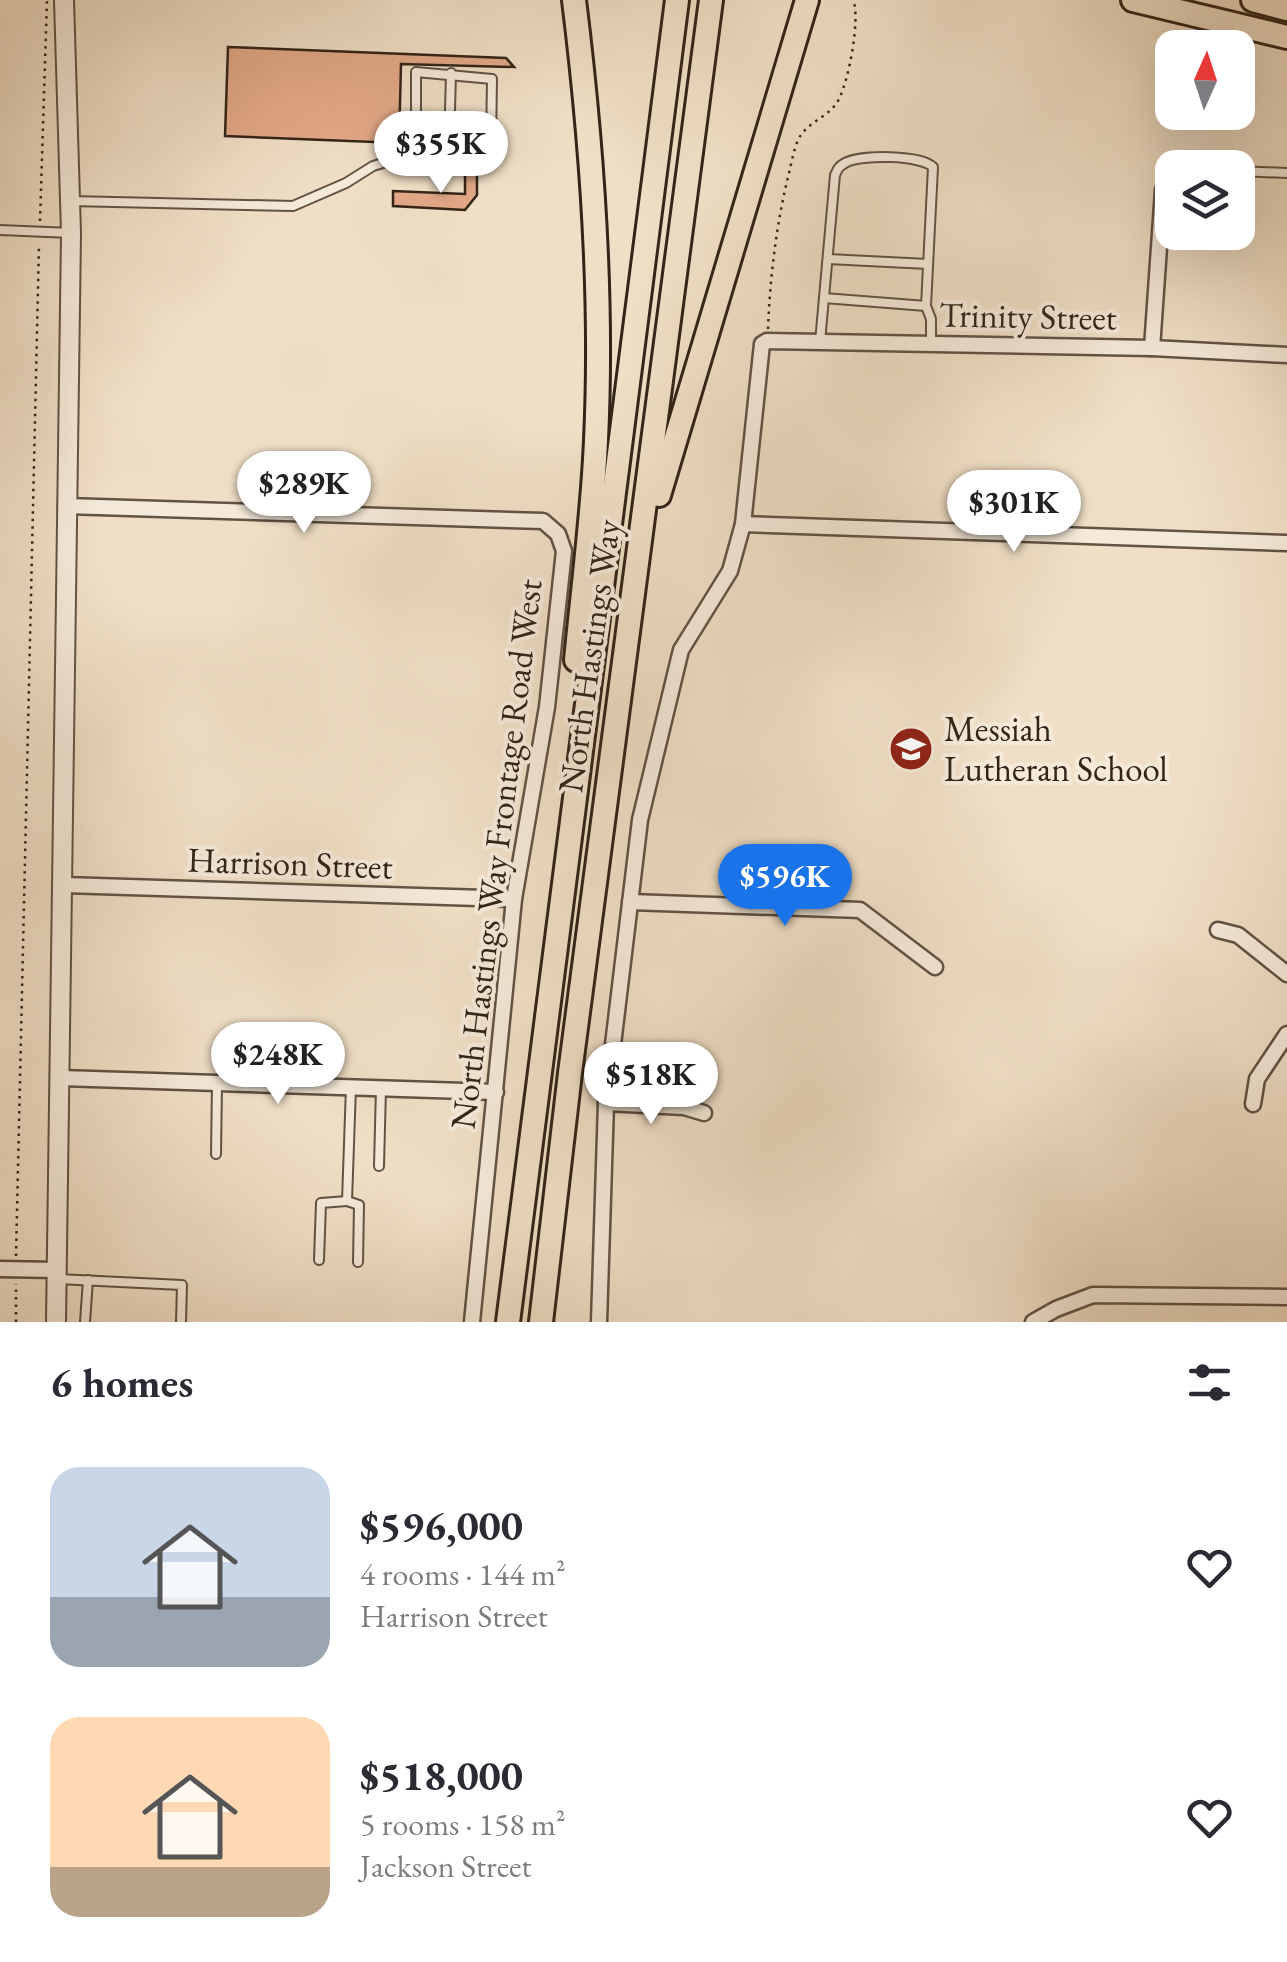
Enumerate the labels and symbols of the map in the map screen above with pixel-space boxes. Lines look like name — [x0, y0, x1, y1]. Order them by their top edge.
north arrow — [1155, 30, 1255, 130]
pin: $355K — [371, 111, 511, 196]
street label: Trinity Street — [939, 291, 1117, 340]
pin: $289K — [234, 451, 374, 536]
pin: $301K — [944, 470, 1084, 555]
street label: North Hastings Way — [547, 516, 630, 795]
street label: North Hastings Way Frontage Road West — [439, 577, 552, 1131]
place label: Messiah Lutheran School — [944, 706, 1168, 791]
school or university icon: Messiah Lutheran School — [888, 726, 934, 772]
street label: Harrison Street — [187, 836, 393, 889]
pin: $596K — [715, 844, 855, 929]
pin: $248K — [208, 1022, 348, 1107]
pin: $518K — [581, 1042, 721, 1127]

